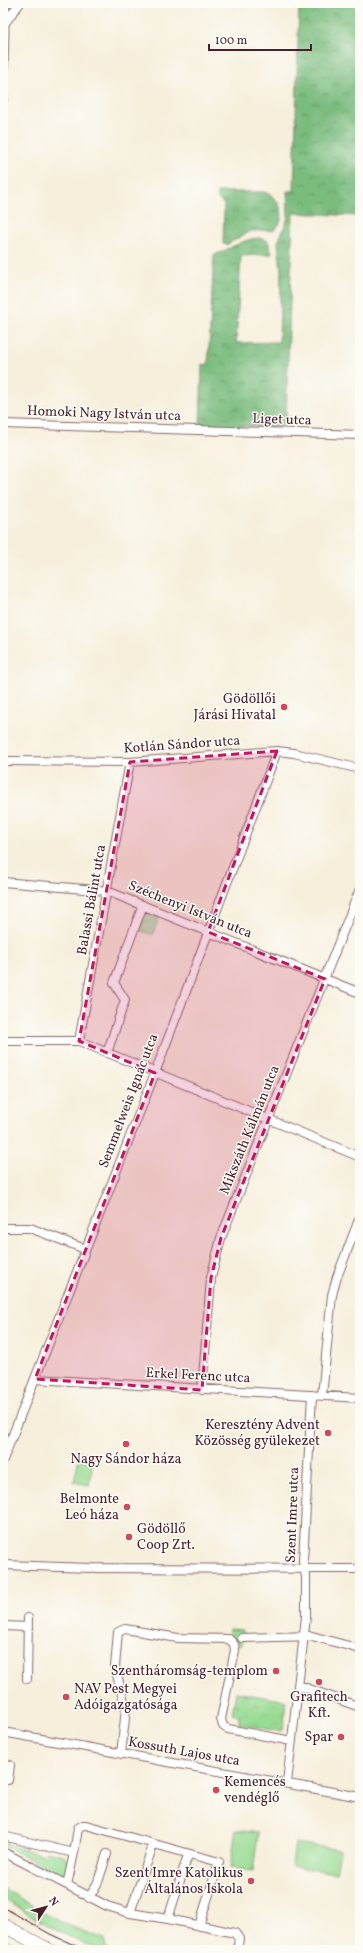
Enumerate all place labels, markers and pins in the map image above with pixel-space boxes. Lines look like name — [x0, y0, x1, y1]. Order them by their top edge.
place label: Gödöllői Járási Hivatal — [194, 690, 276, 725]
marker: Gödöllői Járási Hivatal — [279, 702, 289, 712]
place label: Keresztény Advent Közösség gyülekezet — [195, 1416, 320, 1451]
marker: Keresztény Advent Közösség gyülekezet — [323, 1428, 333, 1438]
marker: Nagy Sándor háza — [121, 1439, 131, 1449]
place label: Nagy Sándor háza — [71, 1450, 181, 1469]
place label: Belmonte Leó háza — [60, 1490, 119, 1525]
marker: Belmonte Leó háza — [122, 1502, 132, 1512]
place label: Gödöllő Coop Zrt. — [137, 1520, 195, 1555]
marker: Gödöllő Coop Zrt. — [124, 1532, 134, 1542]
place label: Szentháromság-templom — [111, 1662, 268, 1681]
marker: Szentháromság-templom — [271, 1666, 281, 1676]
marker: Grafitech Kft. — [314, 1677, 324, 1687]
place label: NAV Pest Megyei Adóigazgatósága — [74, 1680, 178, 1715]
place label: Grafitech Kft. — [290, 1688, 348, 1723]
marker: NAV Pest Megyei Adóigazgatósága — [61, 1692, 71, 1702]
place label: Spar — [304, 1728, 333, 1747]
marker: Spar — [336, 1732, 346, 1742]
place label: Kemencés vendéglő — [224, 1773, 286, 1808]
marker: Kemencés vendéglő — [211, 1785, 221, 1795]
place label: Szent Imre Katolikus Általános Iskola — [115, 1864, 243, 1899]
marker: Szent Imre Katolikus Általános Iskola — [246, 1876, 256, 1886]

